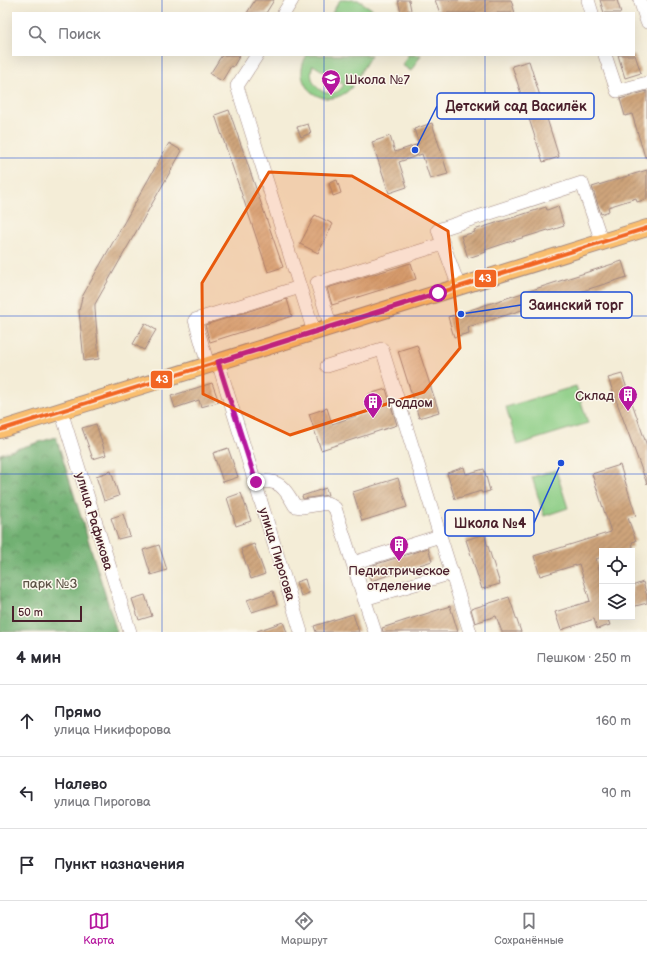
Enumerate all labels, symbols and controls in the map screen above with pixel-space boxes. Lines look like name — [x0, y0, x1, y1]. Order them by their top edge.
search box — [12, 12, 635, 56]
icon: search — [26, 23, 48, 45]
text: Поиск — [58, 25, 101, 44]
school or university icon: Школа №7 — [320, 68, 342, 96]
place label: Школа №7 — [345, 72, 410, 88]
callout: Детский сад Василёк — [437, 93, 594, 119]
text: Детский сад Василёк — [445, 98, 587, 115]
line badge: 43 — [474, 269, 497, 288]
text: 43 — [479, 272, 492, 285]
route start — [429, 284, 447, 302]
callout: Заинский торг — [521, 292, 632, 318]
text: Заинский торг — [528, 297, 624, 314]
line badge: 43 — [150, 370, 173, 389]
text: 43 — [156, 373, 169, 386]
building icon: Склад — [617, 384, 639, 412]
place label: Склад — [575, 388, 614, 404]
building icon: Роддом — [362, 391, 384, 419]
place label: Роддом — [387, 395, 433, 411]
street label: улица Рафикова — [72, 470, 117, 572]
route end — [247, 473, 265, 491]
street label: улица Пирогова — [255, 506, 299, 603]
callout: Школа №4 — [445, 510, 534, 536]
text: Школа №4 — [454, 515, 527, 532]
building icon: Педиатрическое отделение — [388, 534, 410, 562]
map controls — [599, 548, 635, 620]
button: locate — [599, 548, 635, 584]
place label: Педиатрическое отделение — [348, 563, 450, 594]
park label: парк №3 — [23, 576, 77, 592]
button: layers — [599, 584, 635, 620]
scale bar — [12, 604, 82, 623]
text: 50 m — [18, 606, 43, 619]
text: 4 мин — [16, 648, 61, 668]
text: Пешком · 250 m — [536, 650, 631, 666]
text: Прямо — [54, 703, 101, 722]
icon: ahead — [16, 710, 38, 732]
text: 160 m — [596, 713, 631, 729]
text: улица Никифорова — [54, 722, 171, 738]
text: Налево — [54, 775, 107, 794]
icon: left — [16, 782, 38, 804]
text: 90 m — [602, 785, 631, 801]
text: улица Пирогова — [54, 794, 151, 810]
icon: arrive — [16, 854, 38, 876]
text: Пункт назначения — [54, 855, 185, 874]
tab: Карта — [83, 910, 114, 947]
tab: Маршрут — [281, 910, 328, 947]
tab: Сохранённые — [494, 910, 564, 947]

